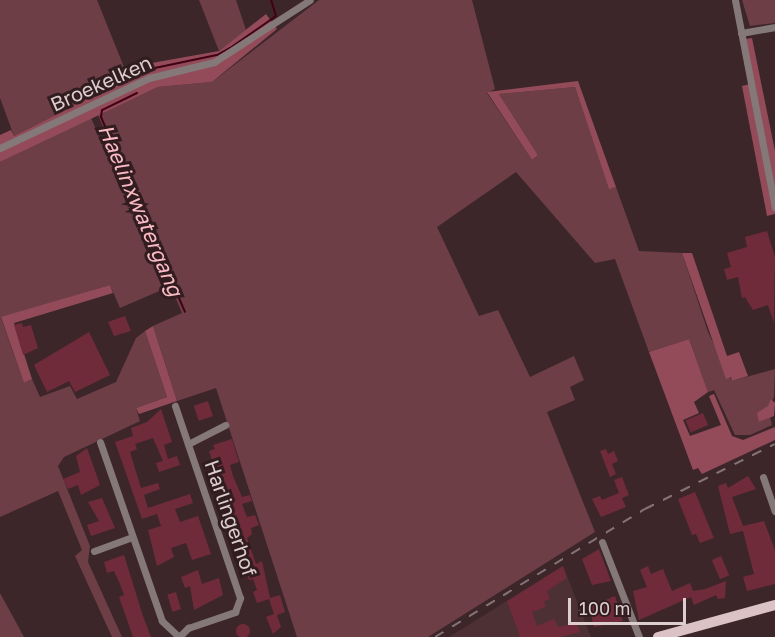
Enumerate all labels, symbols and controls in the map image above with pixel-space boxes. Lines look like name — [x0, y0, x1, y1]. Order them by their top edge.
street label: Broekelken — [47, 50, 155, 116]
water label: Haelinxwatergang — [93, 120, 189, 300]
street label: Harlingerhof — [200, 457, 262, 579]
scale bar — [571, 586, 690, 624]
text: 100 m — [579, 597, 630, 619]

